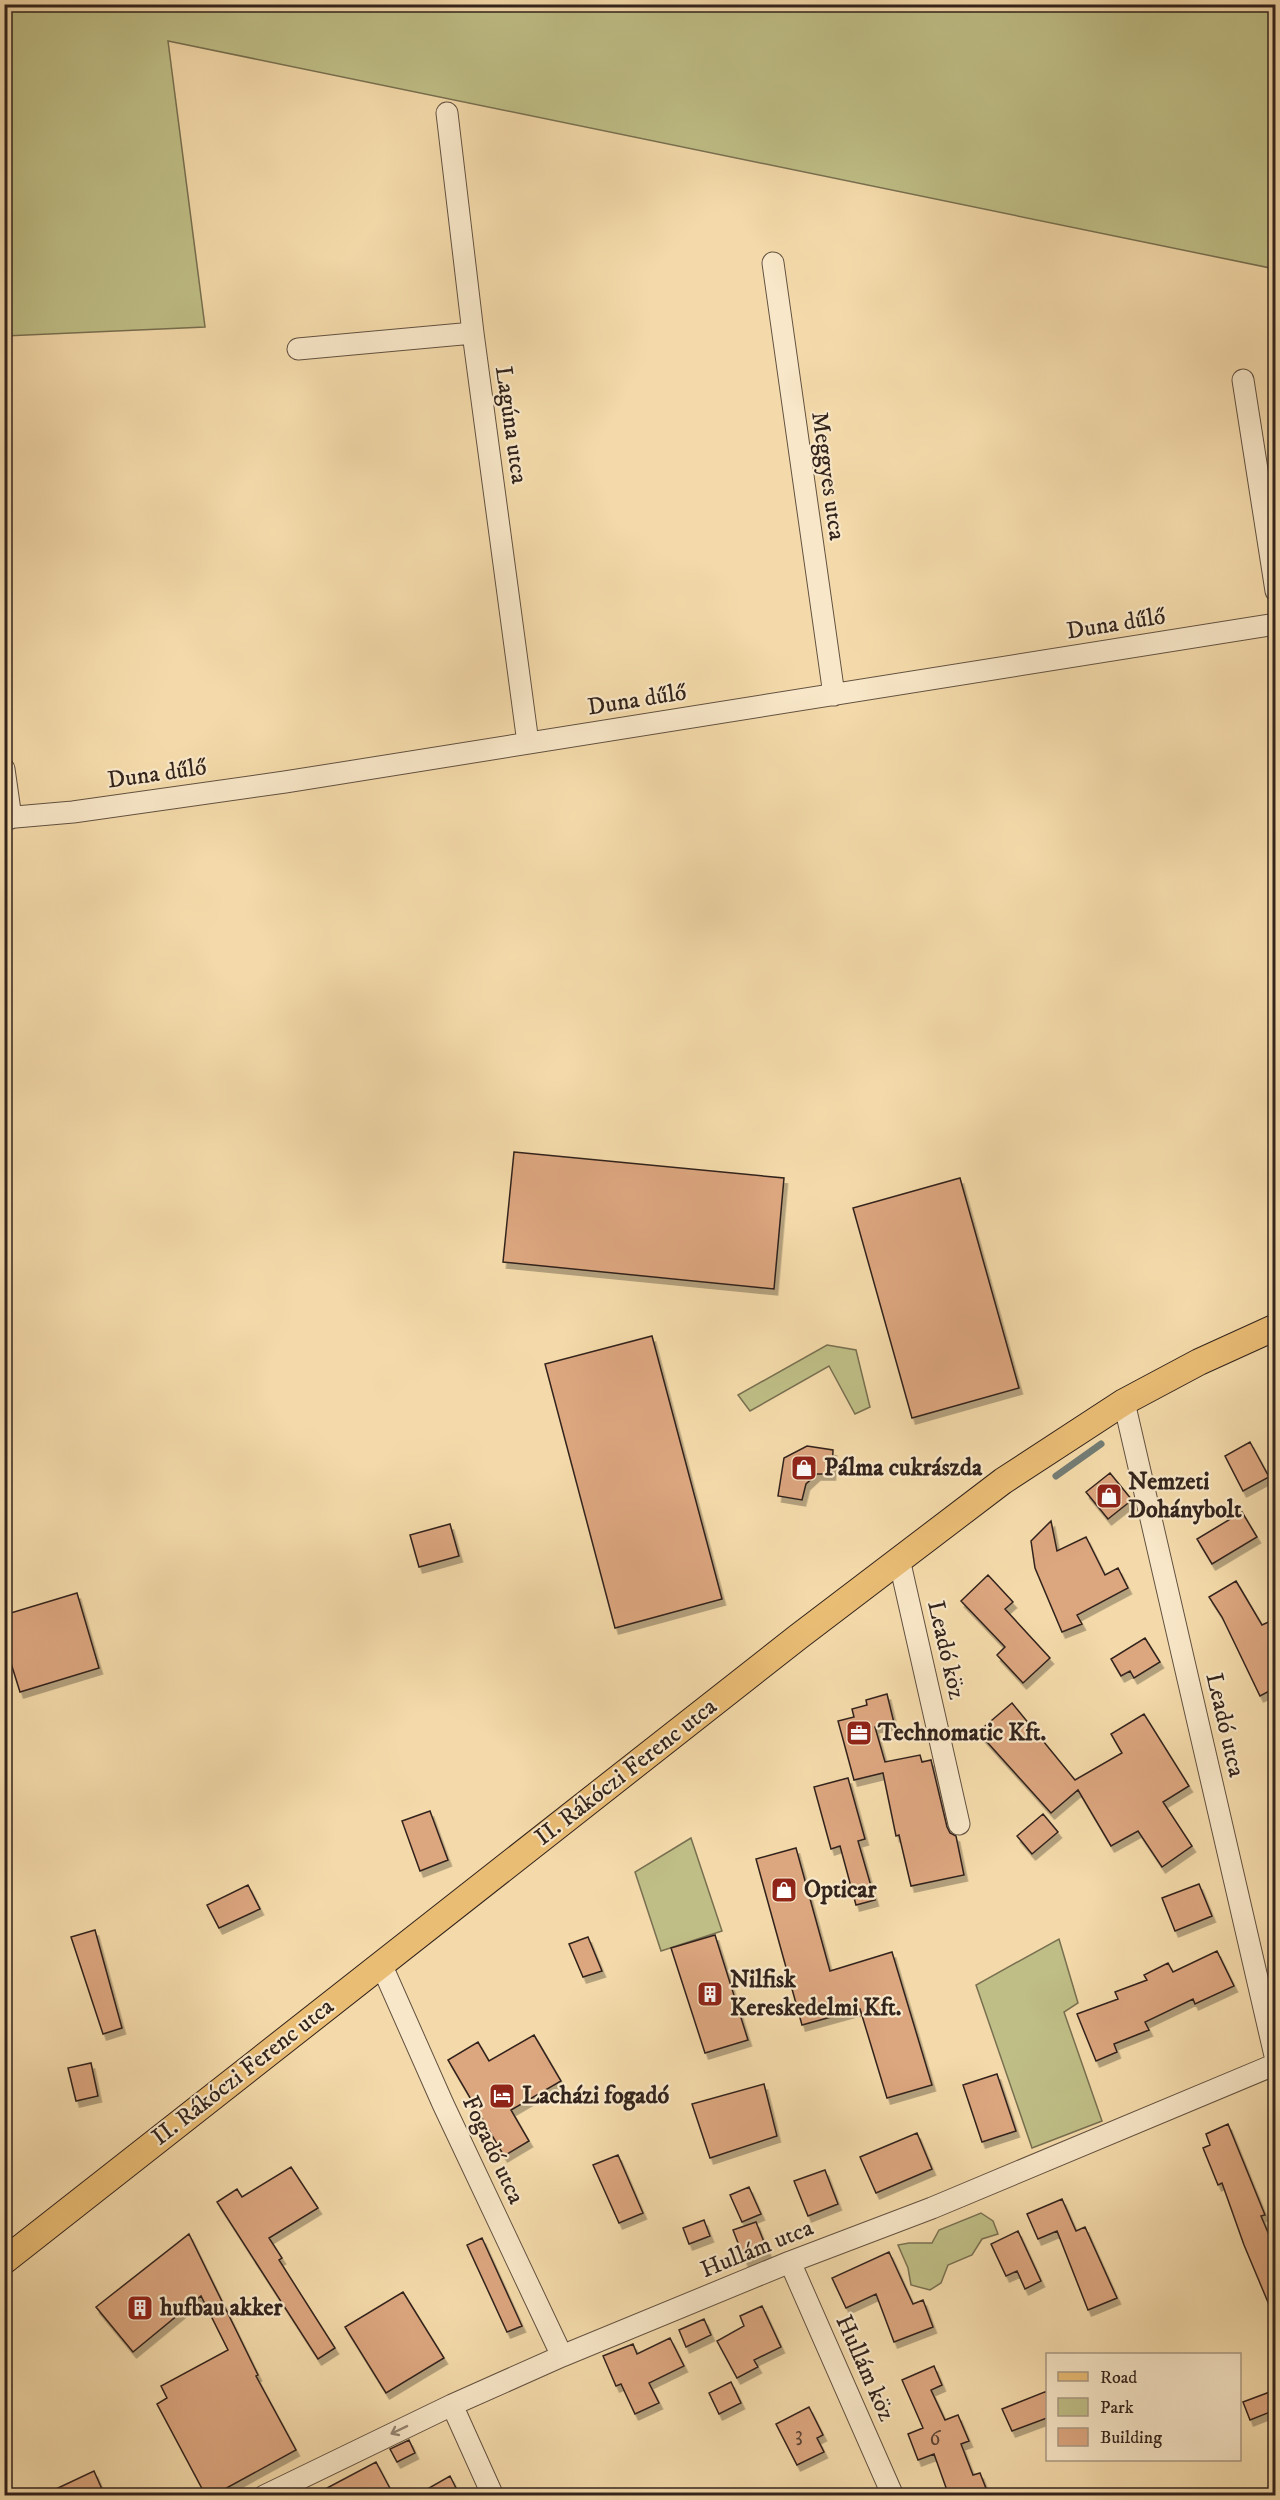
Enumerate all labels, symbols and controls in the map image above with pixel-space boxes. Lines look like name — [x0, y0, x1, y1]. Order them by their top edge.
street label: Lagúna utca — [488, 364, 534, 487]
street label: Meggyes utca — [804, 410, 852, 543]
street label: Duna dűlő — [1064, 601, 1168, 647]
street label: Duna dűlő — [585, 677, 689, 723]
street label: Duna dűlő — [106, 752, 209, 796]
shop icon: Pálma cukrászda — [789, 1453, 819, 1483]
place label: Pálma cukrászda — [824, 1453, 983, 1483]
place label: Nemzeti Dohánybolt — [1128, 1467, 1242, 1525]
shop icon: Nemzeti Dohánybolt — [1094, 1481, 1124, 1511]
street label: Leadó köz — [920, 1598, 972, 1703]
street label: Leadó utca — [1198, 1670, 1252, 1781]
street label: II. Rákóczi Ferenc utca — [529, 1691, 724, 1852]
office icon: Technomatic Kft. — [844, 1718, 874, 1748]
place label: Technomatic Kft. — [877, 1718, 1047, 1748]
shop icon: Opticar — [769, 1875, 799, 1905]
place label: Opticar — [804, 1875, 877, 1905]
place label: Nilfisk Kereskedelmi Kft. — [730, 1965, 902, 2023]
building icon: Nilfisk Kereskedelmi Kft. — [695, 1979, 725, 2009]
street label: II. Rákóczi Ferenc utca — [146, 1991, 341, 2152]
hotel icon: Lacházi fogadó — [487, 2081, 517, 2111]
place label: Lacházi fogadó — [522, 2081, 669, 2111]
street label: Fogadó utca — [455, 2091, 531, 2210]
street label: Hullám utca — [696, 2213, 819, 2285]
building icon: hufbau akker — [125, 2293, 155, 2323]
place label: hufbau akker — [159, 2293, 284, 2323]
street label: Hullám köz — [828, 2310, 902, 2426]
legend — [1046, 2353, 1241, 2461]
text: Road — [1100, 2367, 1137, 2389]
text: Park — [1100, 2397, 1134, 2419]
house number: 3 — [795, 2422, 803, 2448]
one-way arrow — [391, 2425, 409, 2437]
house number: 6 — [930, 2426, 942, 2452]
text: Building — [1100, 2427, 1162, 2449]

